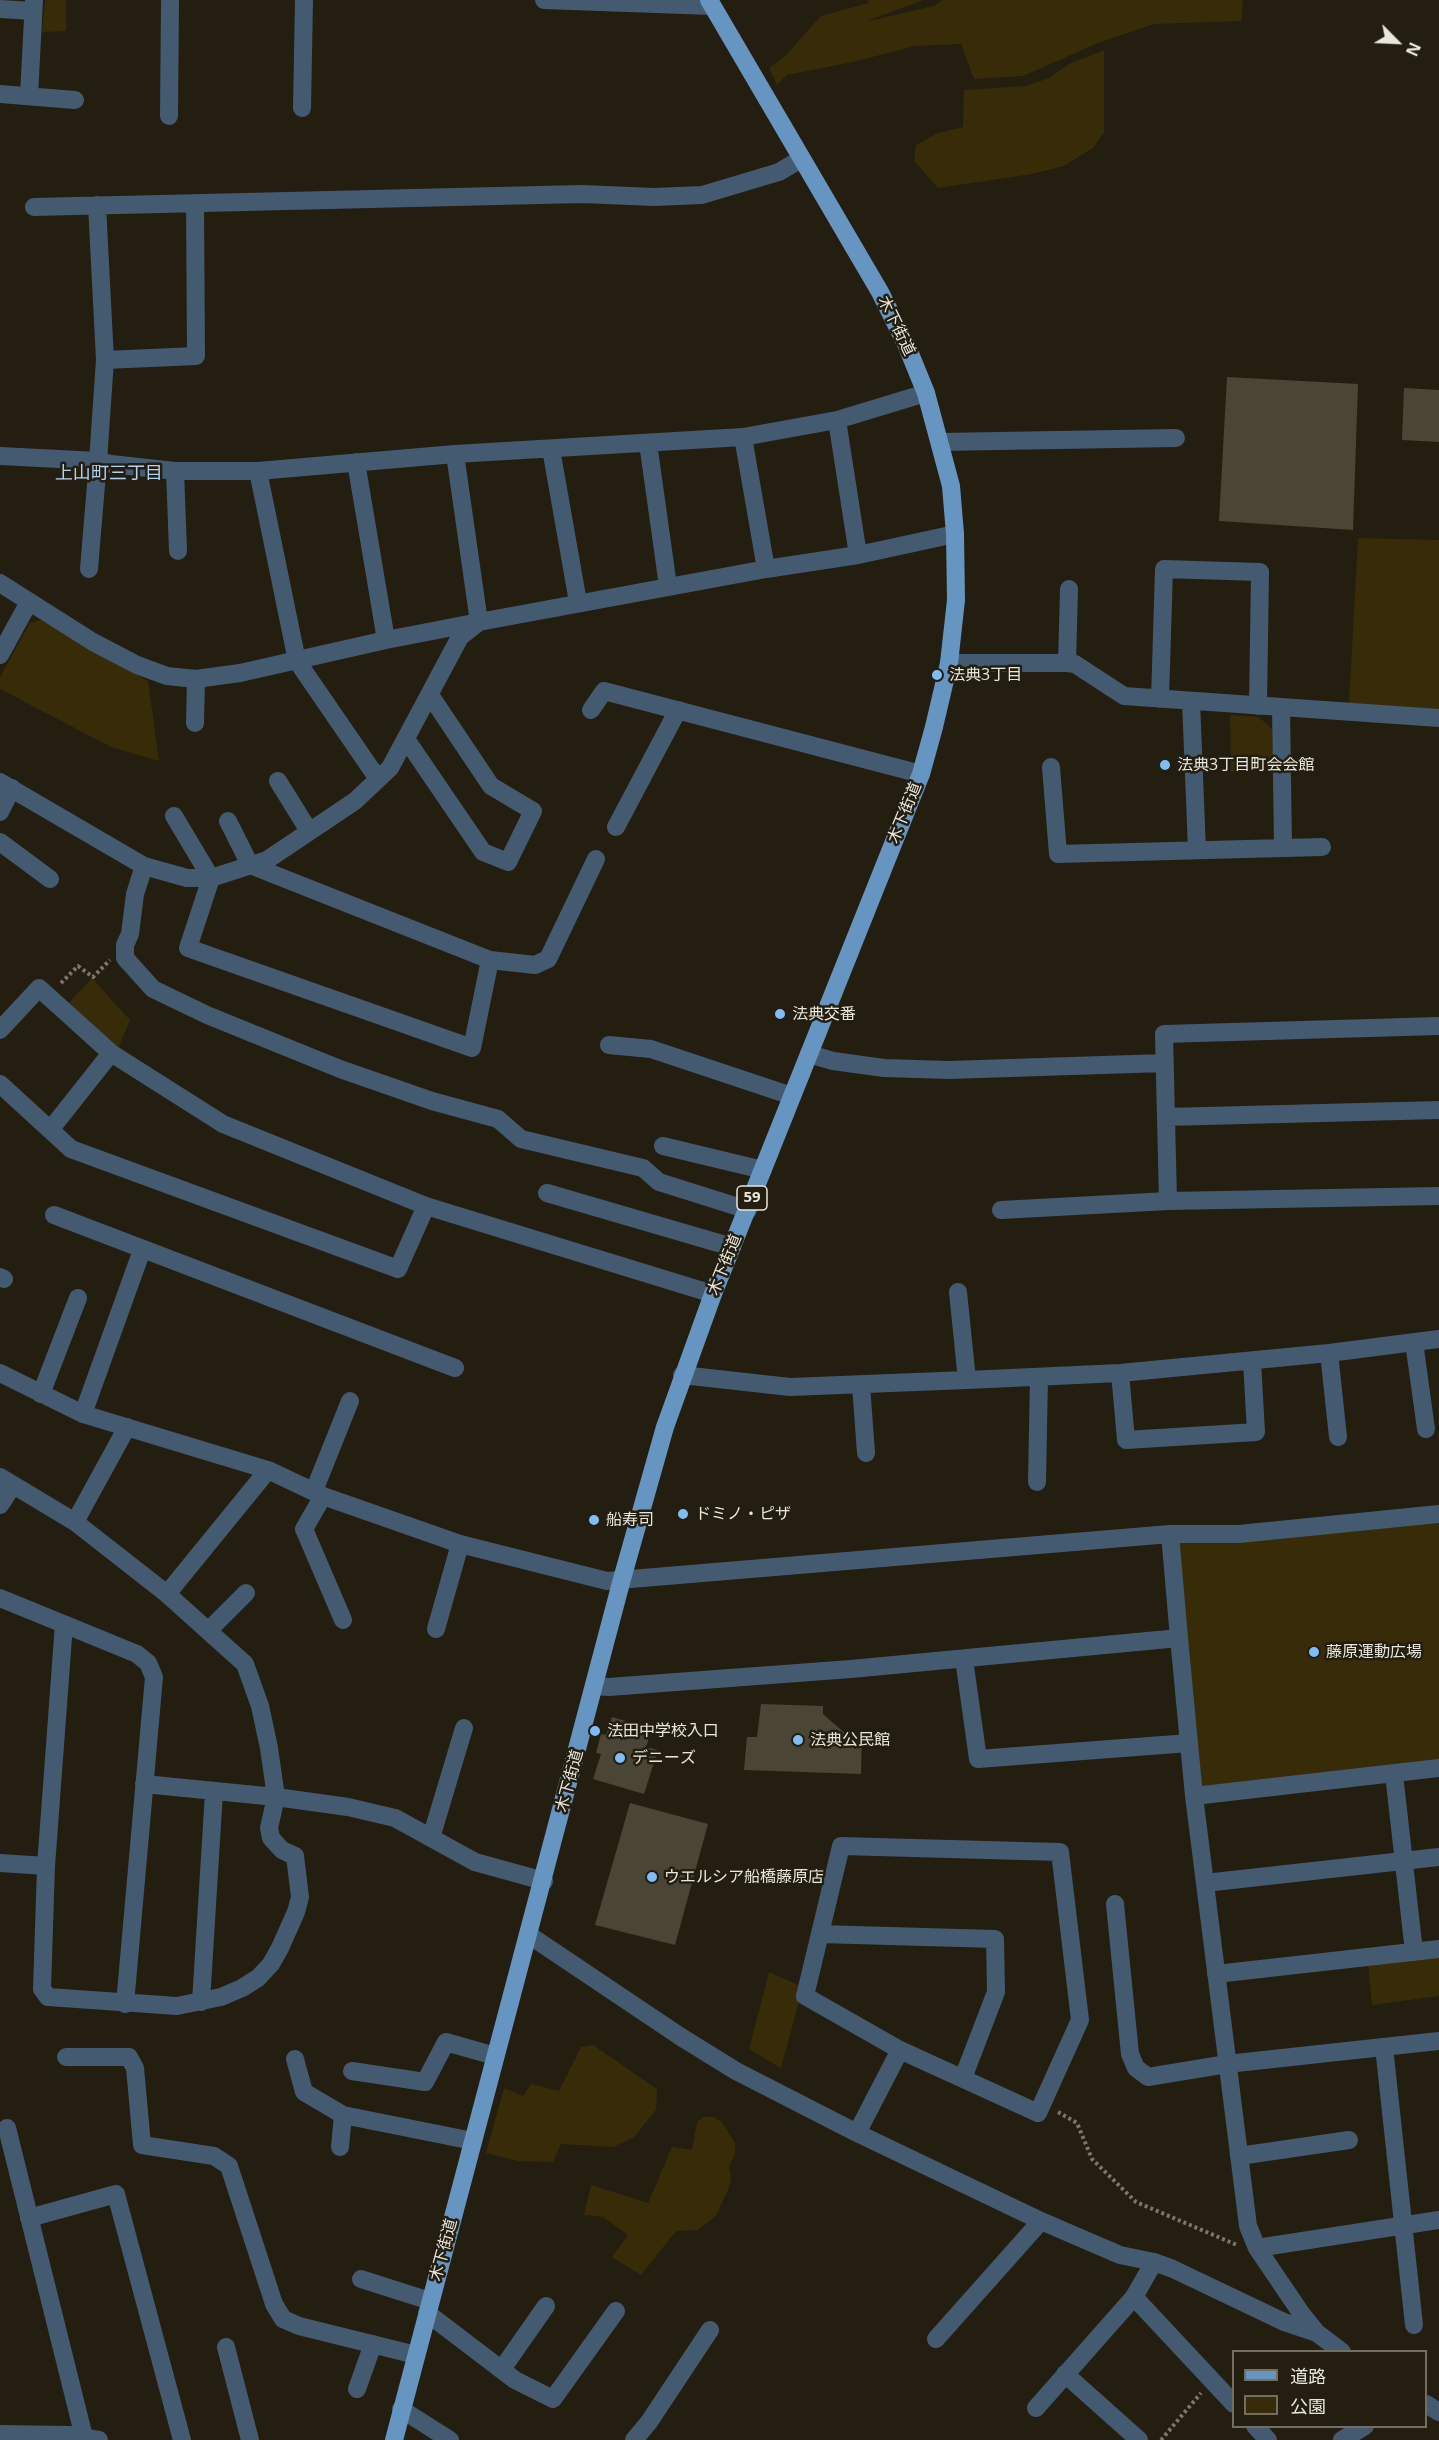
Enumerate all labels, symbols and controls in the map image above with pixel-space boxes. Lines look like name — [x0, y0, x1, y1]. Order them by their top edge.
north arrow — [1367, 12, 1427, 72]
text: N — [1401, 39, 1426, 60]
street label: 木下街道 — [873, 293, 919, 359]
district label: 上山町三丁目 — [55, 463, 163, 485]
place label: 法典3丁目 — [949, 665, 1022, 685]
marker: 法典3丁目 — [930, 668, 944, 682]
place label: 法典3丁目町会会館 — [1177, 755, 1314, 775]
marker: 法典3丁目町会会館 — [1158, 758, 1172, 772]
street label: 木下街道 — [884, 780, 926, 846]
place label: 法典交番 — [792, 1004, 856, 1024]
marker: 法典交番 — [773, 1007, 787, 1021]
road number: 59 — [737, 1186, 767, 1210]
street label: 木下街道 — [704, 1232, 746, 1298]
place label: ドミノ・ピザ — [695, 1504, 791, 1524]
marker: ドミノ・ピザ — [676, 1507, 690, 1521]
place label: 船寿司 — [606, 1510, 654, 1530]
marker: 船寿司 — [587, 1513, 601, 1527]
place label: 藤原運動広場 — [1326, 1642, 1422, 1662]
marker: 藤原運動広場 — [1307, 1645, 1321, 1659]
place label: 法田中学校入口 — [607, 1721, 719, 1741]
marker: 法田中学校入口 — [588, 1724, 602, 1738]
place label: 法典公民館 — [810, 1730, 890, 1750]
marker: 法典公民館 — [791, 1733, 805, 1747]
street label: 木下街道 — [552, 1748, 588, 1814]
place label: デニーズ — [632, 1748, 696, 1768]
marker: デニーズ — [613, 1751, 627, 1765]
place label: ウエルシア船橋藤原店 — [664, 1867, 824, 1887]
marker: ウエルシア船橋藤原店 — [645, 1870, 659, 1884]
street label: 木下街道 — [426, 2217, 462, 2283]
legend — [1232, 2350, 1427, 2428]
text: 道路 — [1290, 2364, 1326, 2388]
text: 公園 — [1290, 2394, 1326, 2418]

